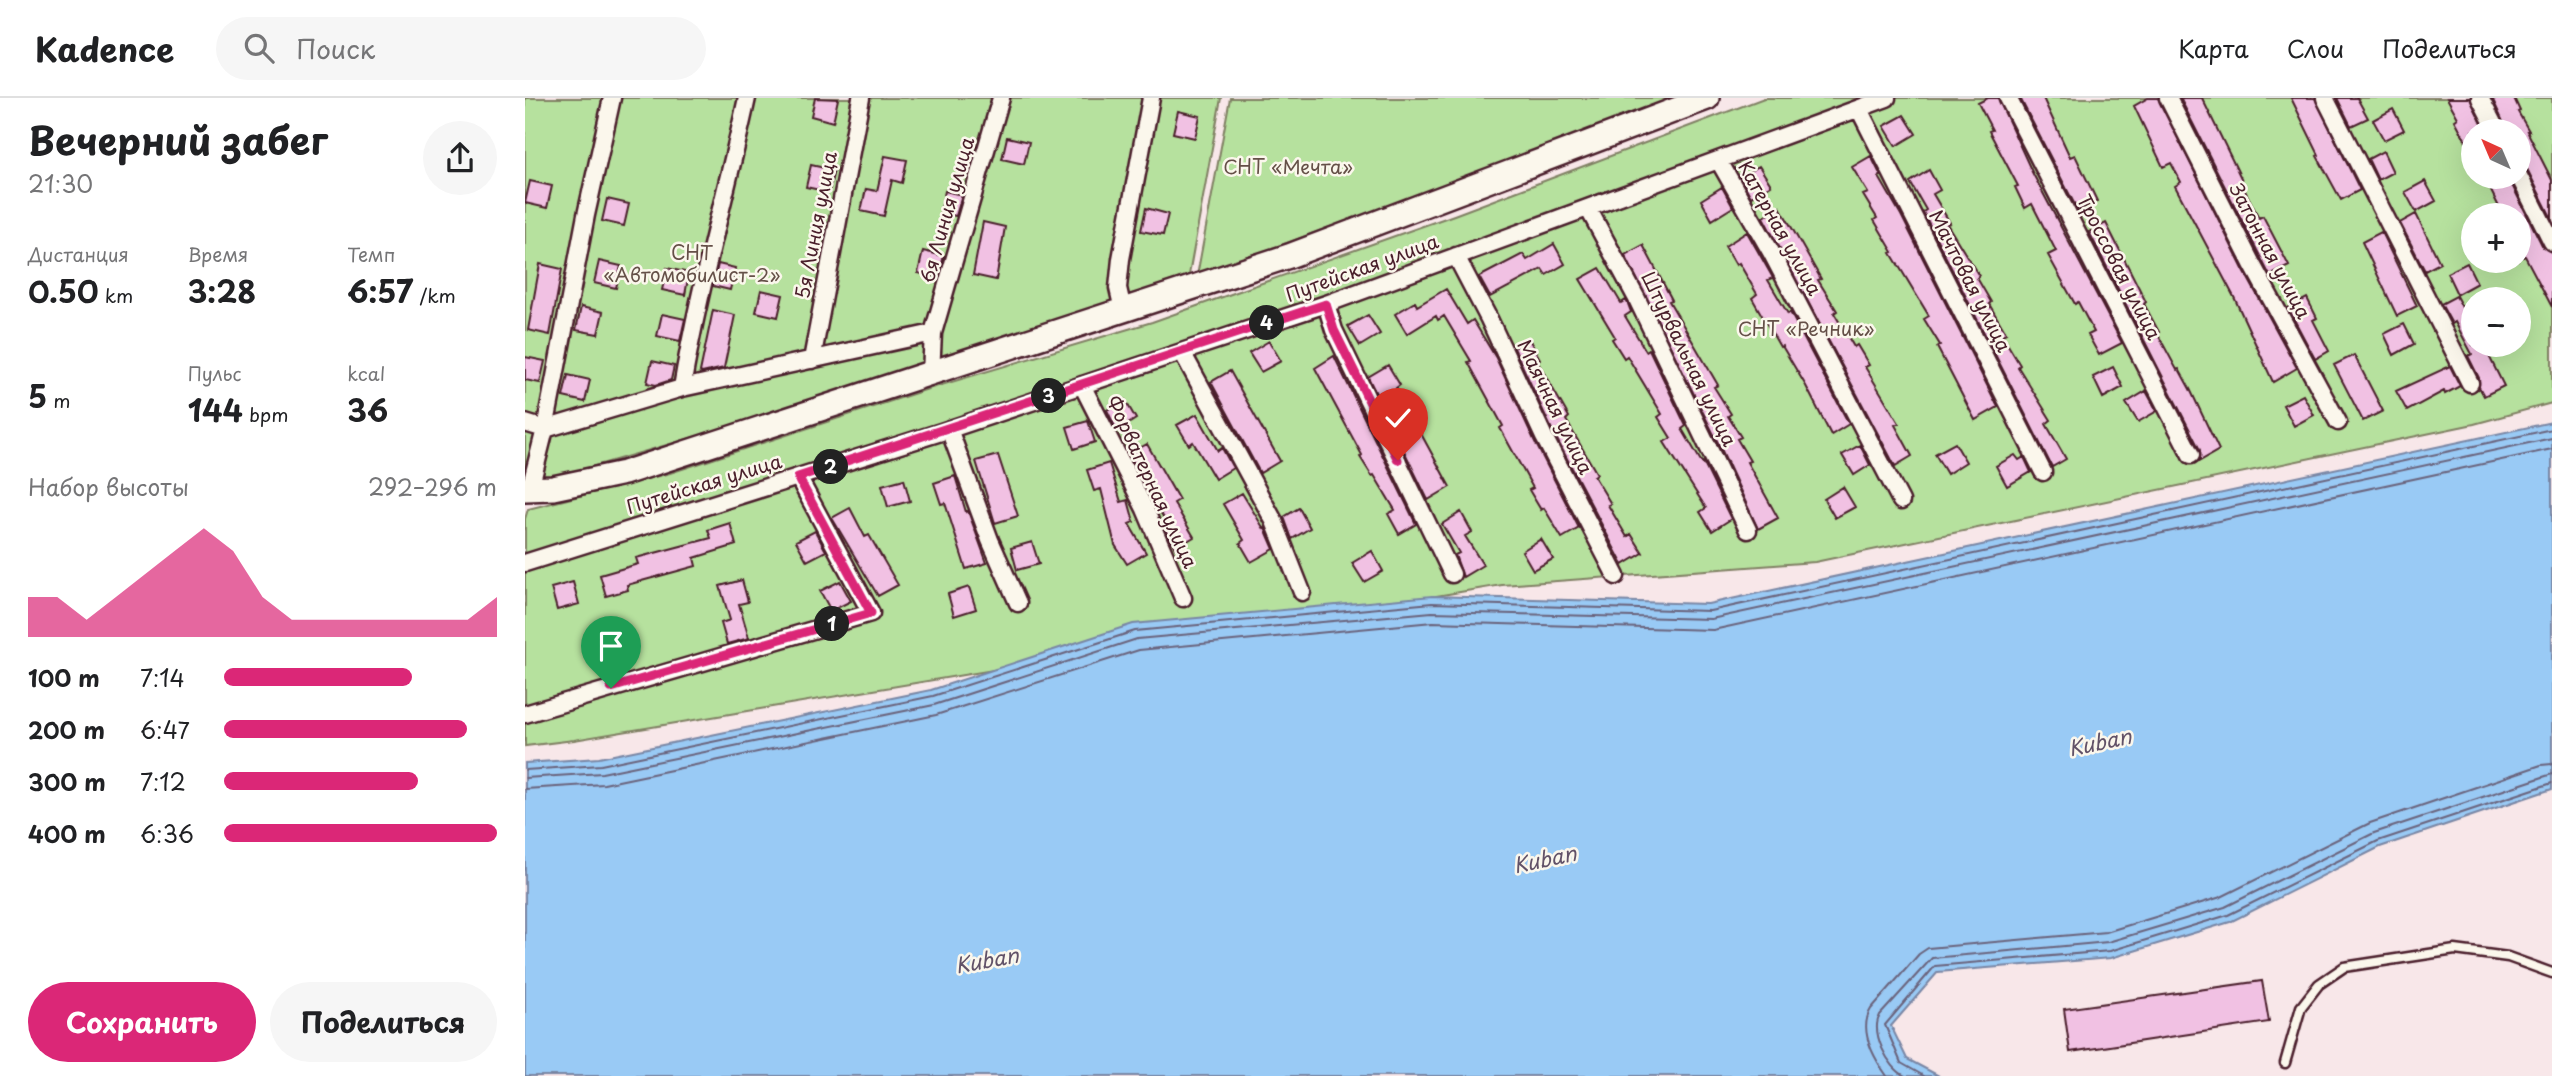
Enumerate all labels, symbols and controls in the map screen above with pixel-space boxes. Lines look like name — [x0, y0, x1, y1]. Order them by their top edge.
search box — [216, 17, 706, 80]
text: Kadence — [35, 23, 174, 73]
icon: search — [240, 29, 278, 67]
text: Поиск — [296, 29, 375, 68]
text: Карта — [2178, 30, 2249, 66]
text: Слои — [2287, 30, 2344, 66]
text: Поделиться — [2382, 30, 2517, 66]
text: Вечерний забег — [28, 111, 328, 168]
north arrow — [2461, 119, 2531, 189]
map controls — [2461, 119, 2531, 357]
button: share — [423, 121, 497, 195]
street label: 6я Линия улица — [912, 133, 980, 286]
street label: 5я Линия улица — [787, 149, 843, 301]
park label: СНТ «Мечта» — [1223, 152, 1353, 180]
street label: Катерная улица — [1732, 155, 1829, 300]
text: 21:30 — [28, 166, 93, 201]
street label: Затонная улица — [2223, 178, 2318, 323]
street label: Троссовая улица — [2071, 189, 2169, 344]
button: + — [2461, 203, 2531, 273]
street label: Мачтовая улица — [1923, 205, 2019, 356]
street label: Путейская улица — [1281, 226, 1442, 308]
park label: СНТ «Автомобилист-2» — [604, 238, 781, 288]
text: Дистанция — [28, 240, 129, 268]
text: Время — [188, 240, 248, 268]
text: Темп — [347, 240, 395, 268]
street label: Штурвальная улица — [1635, 266, 1744, 451]
text: 0.50 — [28, 268, 99, 313]
text: 3:28 — [188, 268, 256, 313]
text: 6:57 — [347, 268, 413, 313]
text: km — [99, 281, 133, 309]
text: /km — [413, 281, 456, 309]
button: − — [2461, 287, 2531, 357]
pin: 4 — [1249, 306, 1285, 341]
text: 4 — [1260, 308, 1273, 336]
park label: СНТ «Речник» — [1738, 314, 1874, 342]
street label: Маячная улица — [1511, 334, 1601, 479]
text: Пульс — [188, 359, 241, 387]
text: kcal — [347, 359, 385, 387]
text: 5 — [28, 373, 47, 418]
pin: 3 — [1031, 378, 1067, 414]
text: 3 — [1042, 381, 1055, 409]
text: m — [47, 386, 71, 414]
text: 144 — [188, 387, 243, 432]
text: 36 — [347, 387, 388, 432]
pin — [1368, 388, 1428, 460]
street label: Форватерная улица — [1101, 391, 1205, 572]
icon: check — [1379, 399, 1417, 437]
text: bpm — [243, 400, 289, 428]
street label: Путейская улица — [623, 446, 785, 520]
pin: 2 — [813, 450, 849, 484]
text: 2 — [824, 452, 837, 480]
text: Набор высоты — [28, 469, 189, 504]
text: 292–296 m — [368, 469, 497, 504]
pin: 1 — [815, 606, 849, 642]
text: 1 — [827, 609, 836, 637]
pin — [581, 616, 641, 688]
icon: arrive — [592, 627, 630, 665]
text: 100 m — [28, 660, 100, 695]
text: 7:14 — [140, 660, 185, 695]
text: 200 m — [28, 712, 105, 747]
text: 6:47 — [140, 712, 190, 747]
water label: Kuban — [2065, 719, 2135, 763]
text: 300 m — [28, 764, 106, 799]
text: 7:12 — [140, 764, 186, 799]
text: 400 m — [28, 816, 106, 851]
text: 6:36 — [140, 816, 194, 851]
water label: Kuban — [1510, 836, 1580, 880]
water label: Kuban — [952, 938, 1022, 980]
button: Сохранить — [28, 982, 256, 1062]
button: Поделиться — [270, 982, 497, 1062]

